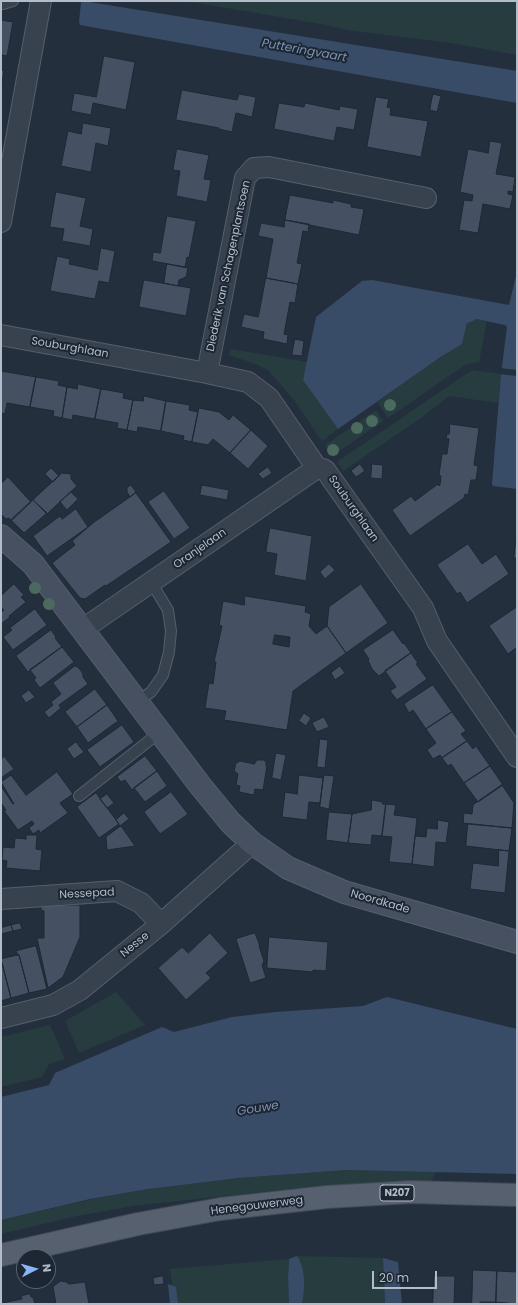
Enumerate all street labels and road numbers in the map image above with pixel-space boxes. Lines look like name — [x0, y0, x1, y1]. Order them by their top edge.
street label: Diederik van Schagenplantsoen — [204, 179, 254, 353]
street label: Souburghlaan — [30, 335, 110, 361]
street label: Souburghlaan — [325, 473, 381, 545]
street label: Oranjelaan — [171, 526, 229, 572]
street label: Nessepad — [59, 886, 115, 902]
street label: Noordkade — [349, 887, 411, 917]
street label: Nesse — [118, 930, 152, 960]
road number: N207 — [380, 1185, 414, 1201]
street label: Henegouwerweg — [210, 1194, 304, 1218]

